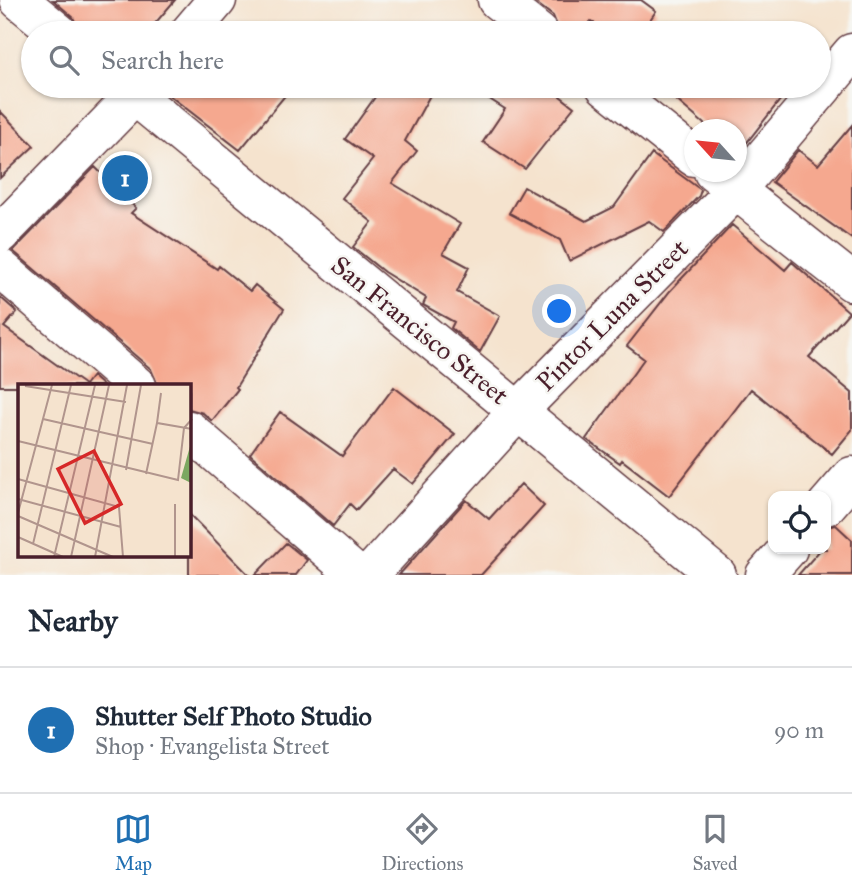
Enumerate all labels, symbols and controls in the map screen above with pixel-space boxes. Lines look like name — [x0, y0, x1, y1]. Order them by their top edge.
search box — [21, 21, 831, 98]
icon: search — [45, 41, 83, 79]
text: Search here — [101, 44, 224, 76]
north arrow — [684, 119, 747, 182]
pin: 1 — [102, 152, 148, 204]
street label: Pintor Luna Street — [529, 232, 695, 398]
street label: San Francisco Street — [325, 249, 515, 411]
your location — [542, 294, 576, 328]
inset map — [18, 384, 191, 558]
map controls — [768, 491, 831, 554]
button: locate — [768, 491, 831, 554]
text: Nearby — [28, 603, 118, 639]
text: Shutter Self Photo Studio — [95, 700, 372, 732]
text: 1 — [46, 716, 56, 744]
text: 90 m — [774, 716, 824, 744]
text: Shop · Evangelista Street — [95, 732, 329, 760]
tab: Map — [114, 810, 152, 875]
tab: Directions — [381, 810, 463, 875]
tab: Saved — [692, 810, 738, 875]

